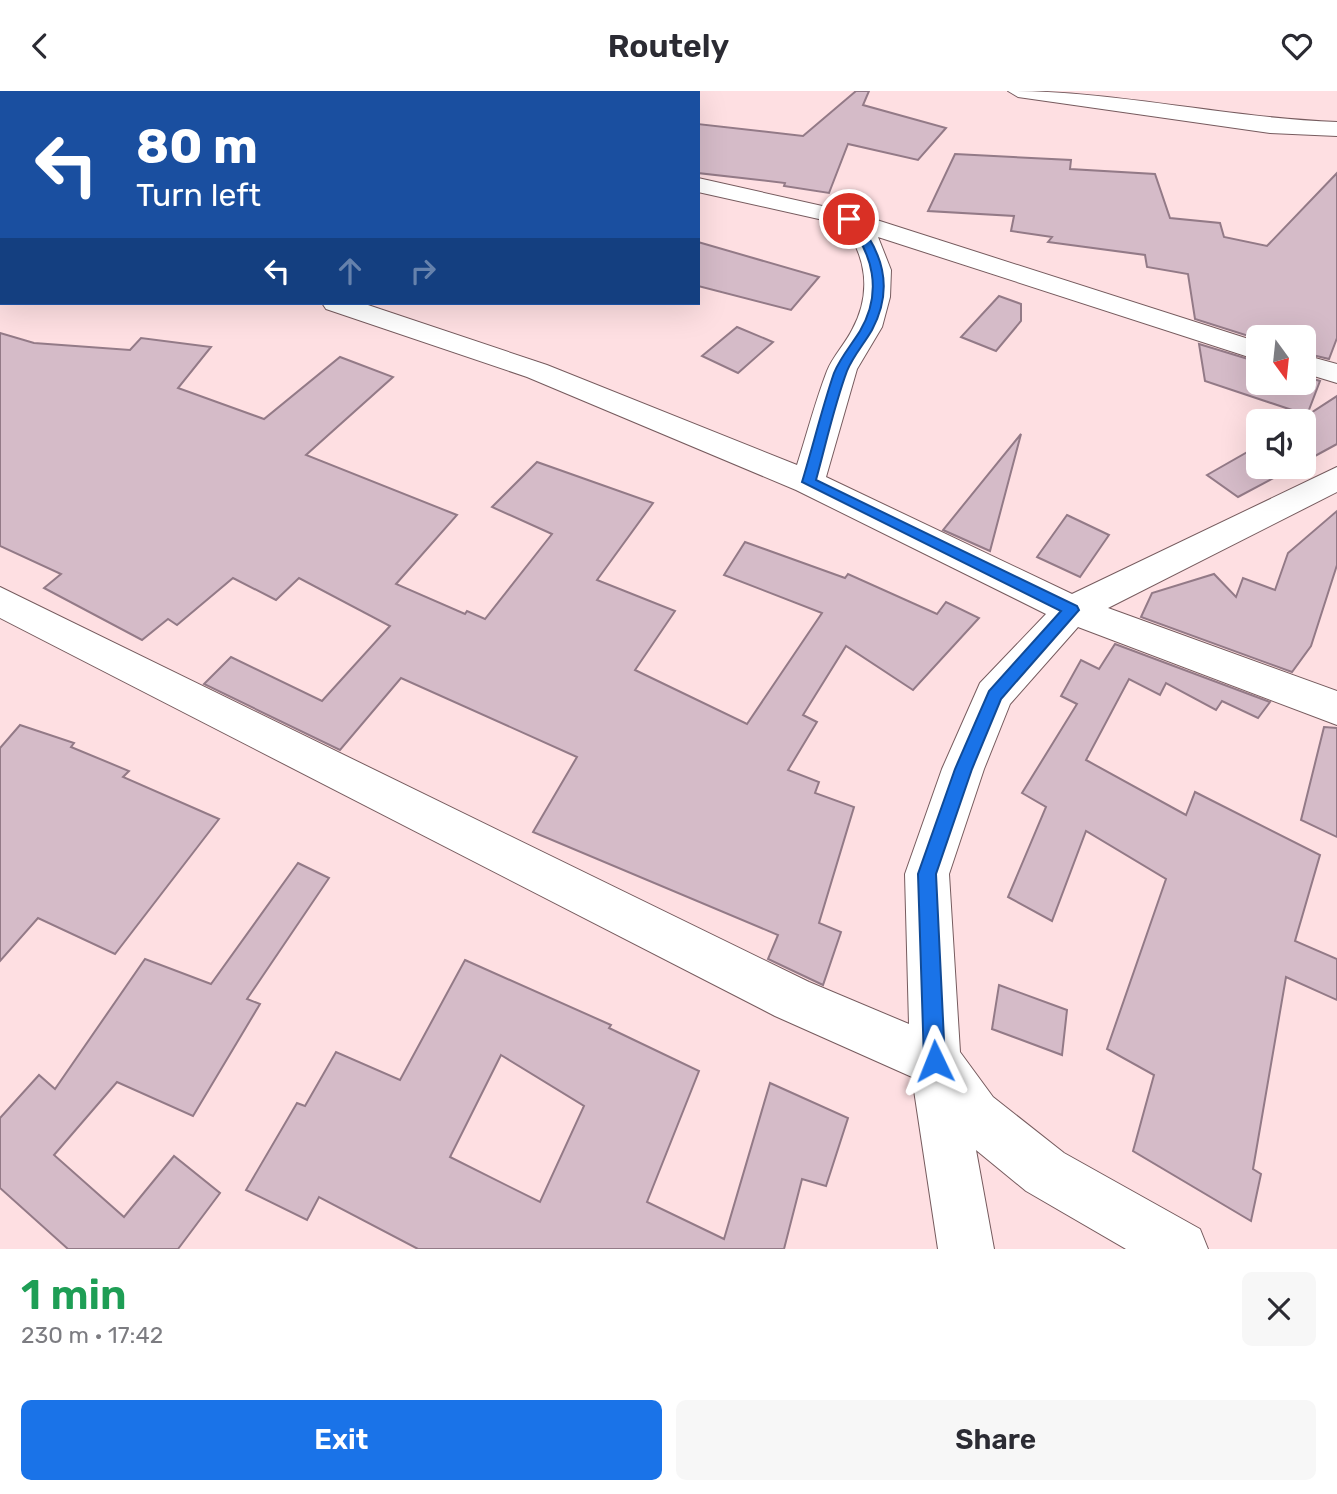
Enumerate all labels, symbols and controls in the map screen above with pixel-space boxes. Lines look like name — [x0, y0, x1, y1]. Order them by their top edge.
icon: back — [21, 27, 59, 65]
text: Routely — [608, 27, 729, 65]
icon: heart — [1278, 27, 1316, 65]
text: 80 m — [136, 117, 258, 175]
icon: left — [21, 119, 112, 210]
text: Turn left — [136, 176, 261, 214]
pin — [819, 189, 879, 249]
icon: arrive — [830, 200, 868, 238]
icon: left — [258, 252, 296, 290]
icon: ahead — [331, 252, 369, 290]
icon: right — [404, 252, 442, 290]
north arrow — [1246, 325, 1316, 395]
map controls — [1246, 325, 1316, 479]
button: sound — [1246, 409, 1316, 479]
position arrow — [898, 1024, 972, 1098]
text: 1 min — [21, 1270, 127, 1320]
button: close — [1242, 1272, 1316, 1346]
text: 230 m · 17:42 — [21, 1321, 163, 1349]
button: Exit — [21, 1400, 662, 1480]
button: Share — [676, 1400, 1316, 1480]

